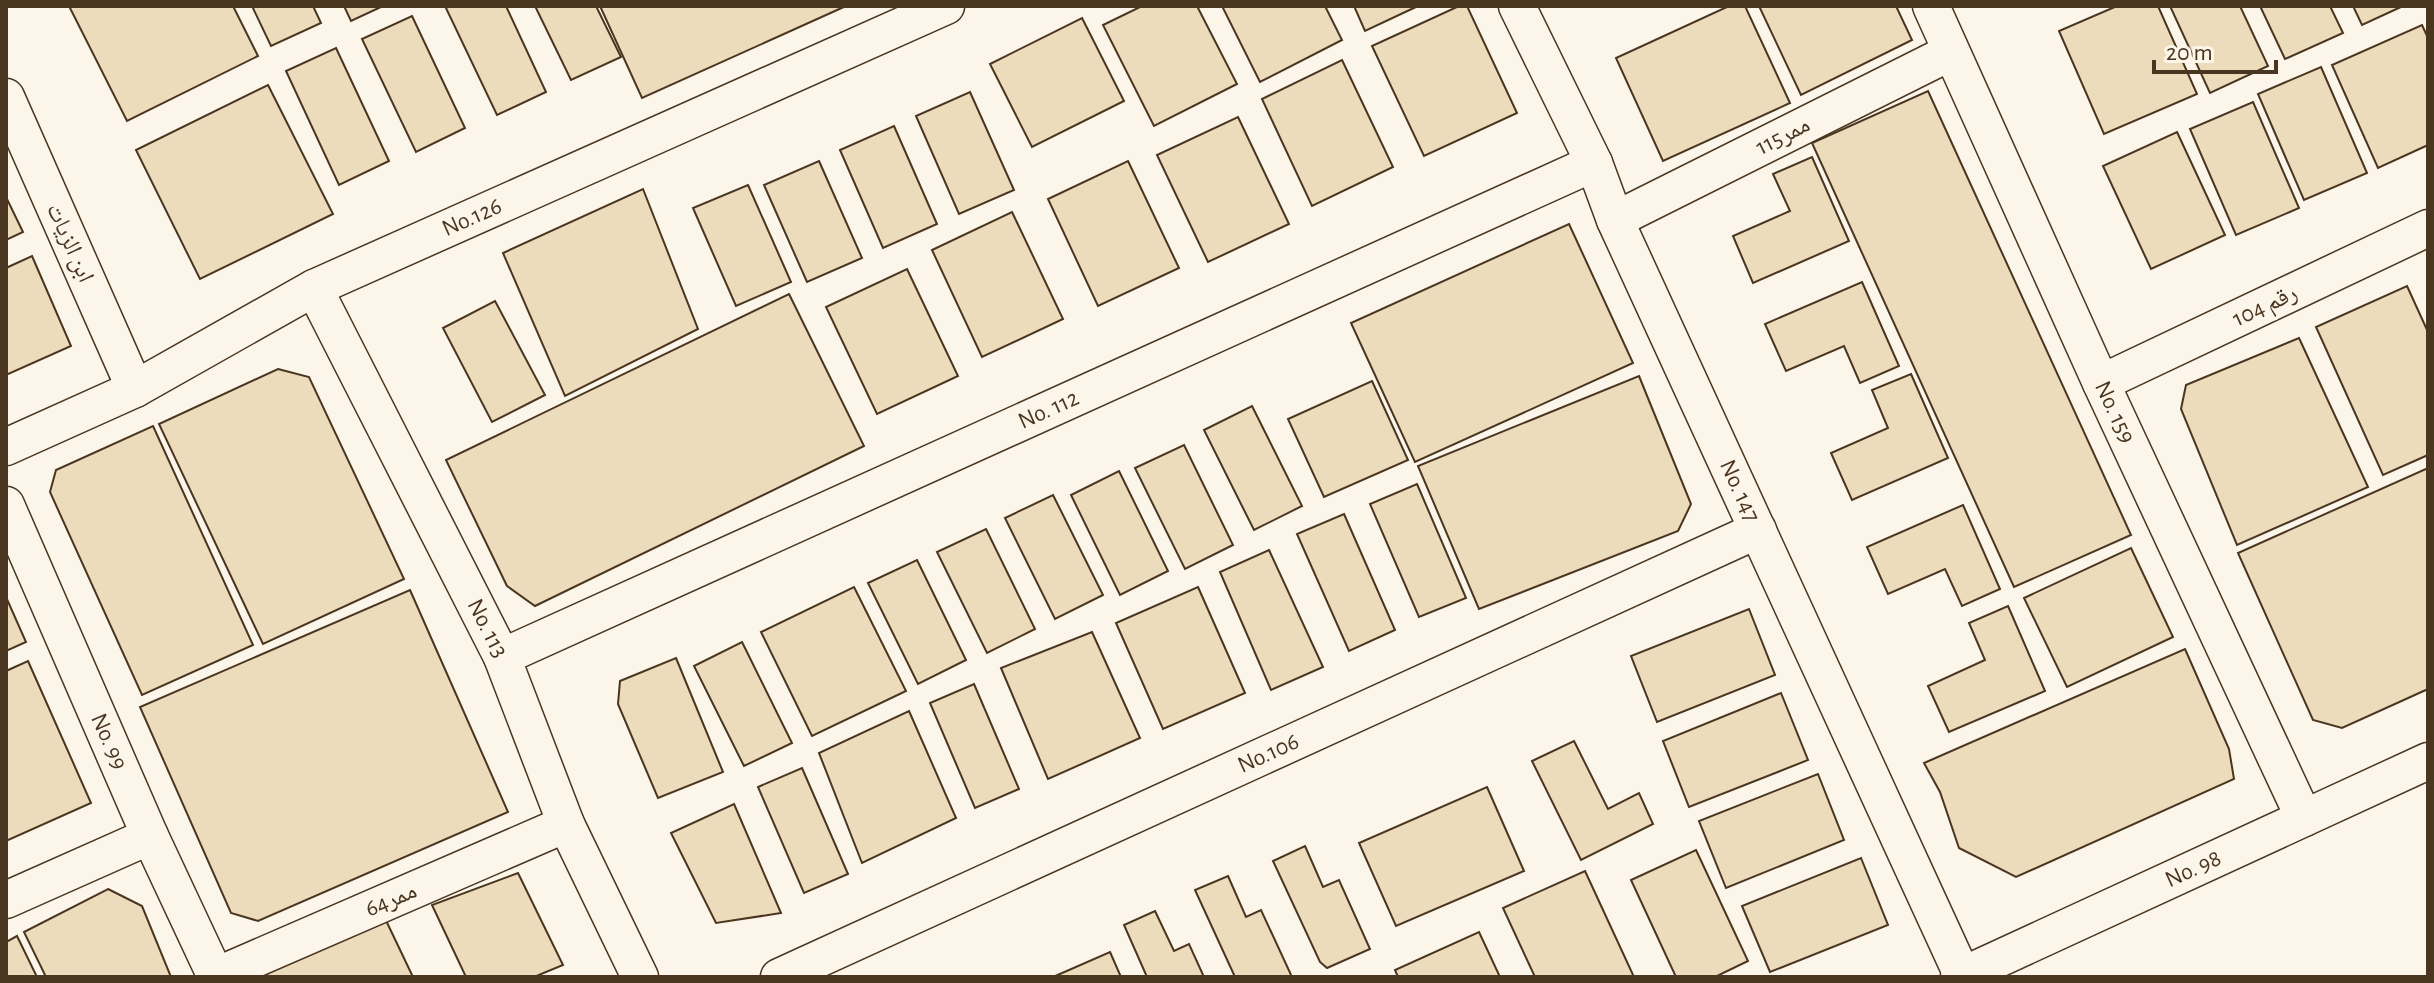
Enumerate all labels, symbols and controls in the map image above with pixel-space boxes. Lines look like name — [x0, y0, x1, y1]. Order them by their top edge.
scale bar — [2154, 24, 2276, 74]
text: 20 m — [2166, 41, 2213, 65]
street label: ممر115 — [1752, 112, 1814, 160]
street label: No.126 — [439, 194, 505, 241]
street label: ابن الزيات — [41, 200, 98, 286]
street label: رقم 104 — [2229, 281, 2302, 334]
street label: No. 159 — [2090, 378, 2139, 447]
street label: No. 112 — [1015, 386, 1083, 434]
street label: No. 147 — [1715, 456, 1764, 526]
street label: No. 113 — [463, 595, 512, 662]
street label: No. 99 — [86, 710, 132, 773]
street label: No.106 — [1234, 729, 1303, 778]
street label: No. 98 — [2162, 846, 2225, 892]
street label: ممر64 — [362, 879, 420, 921]

